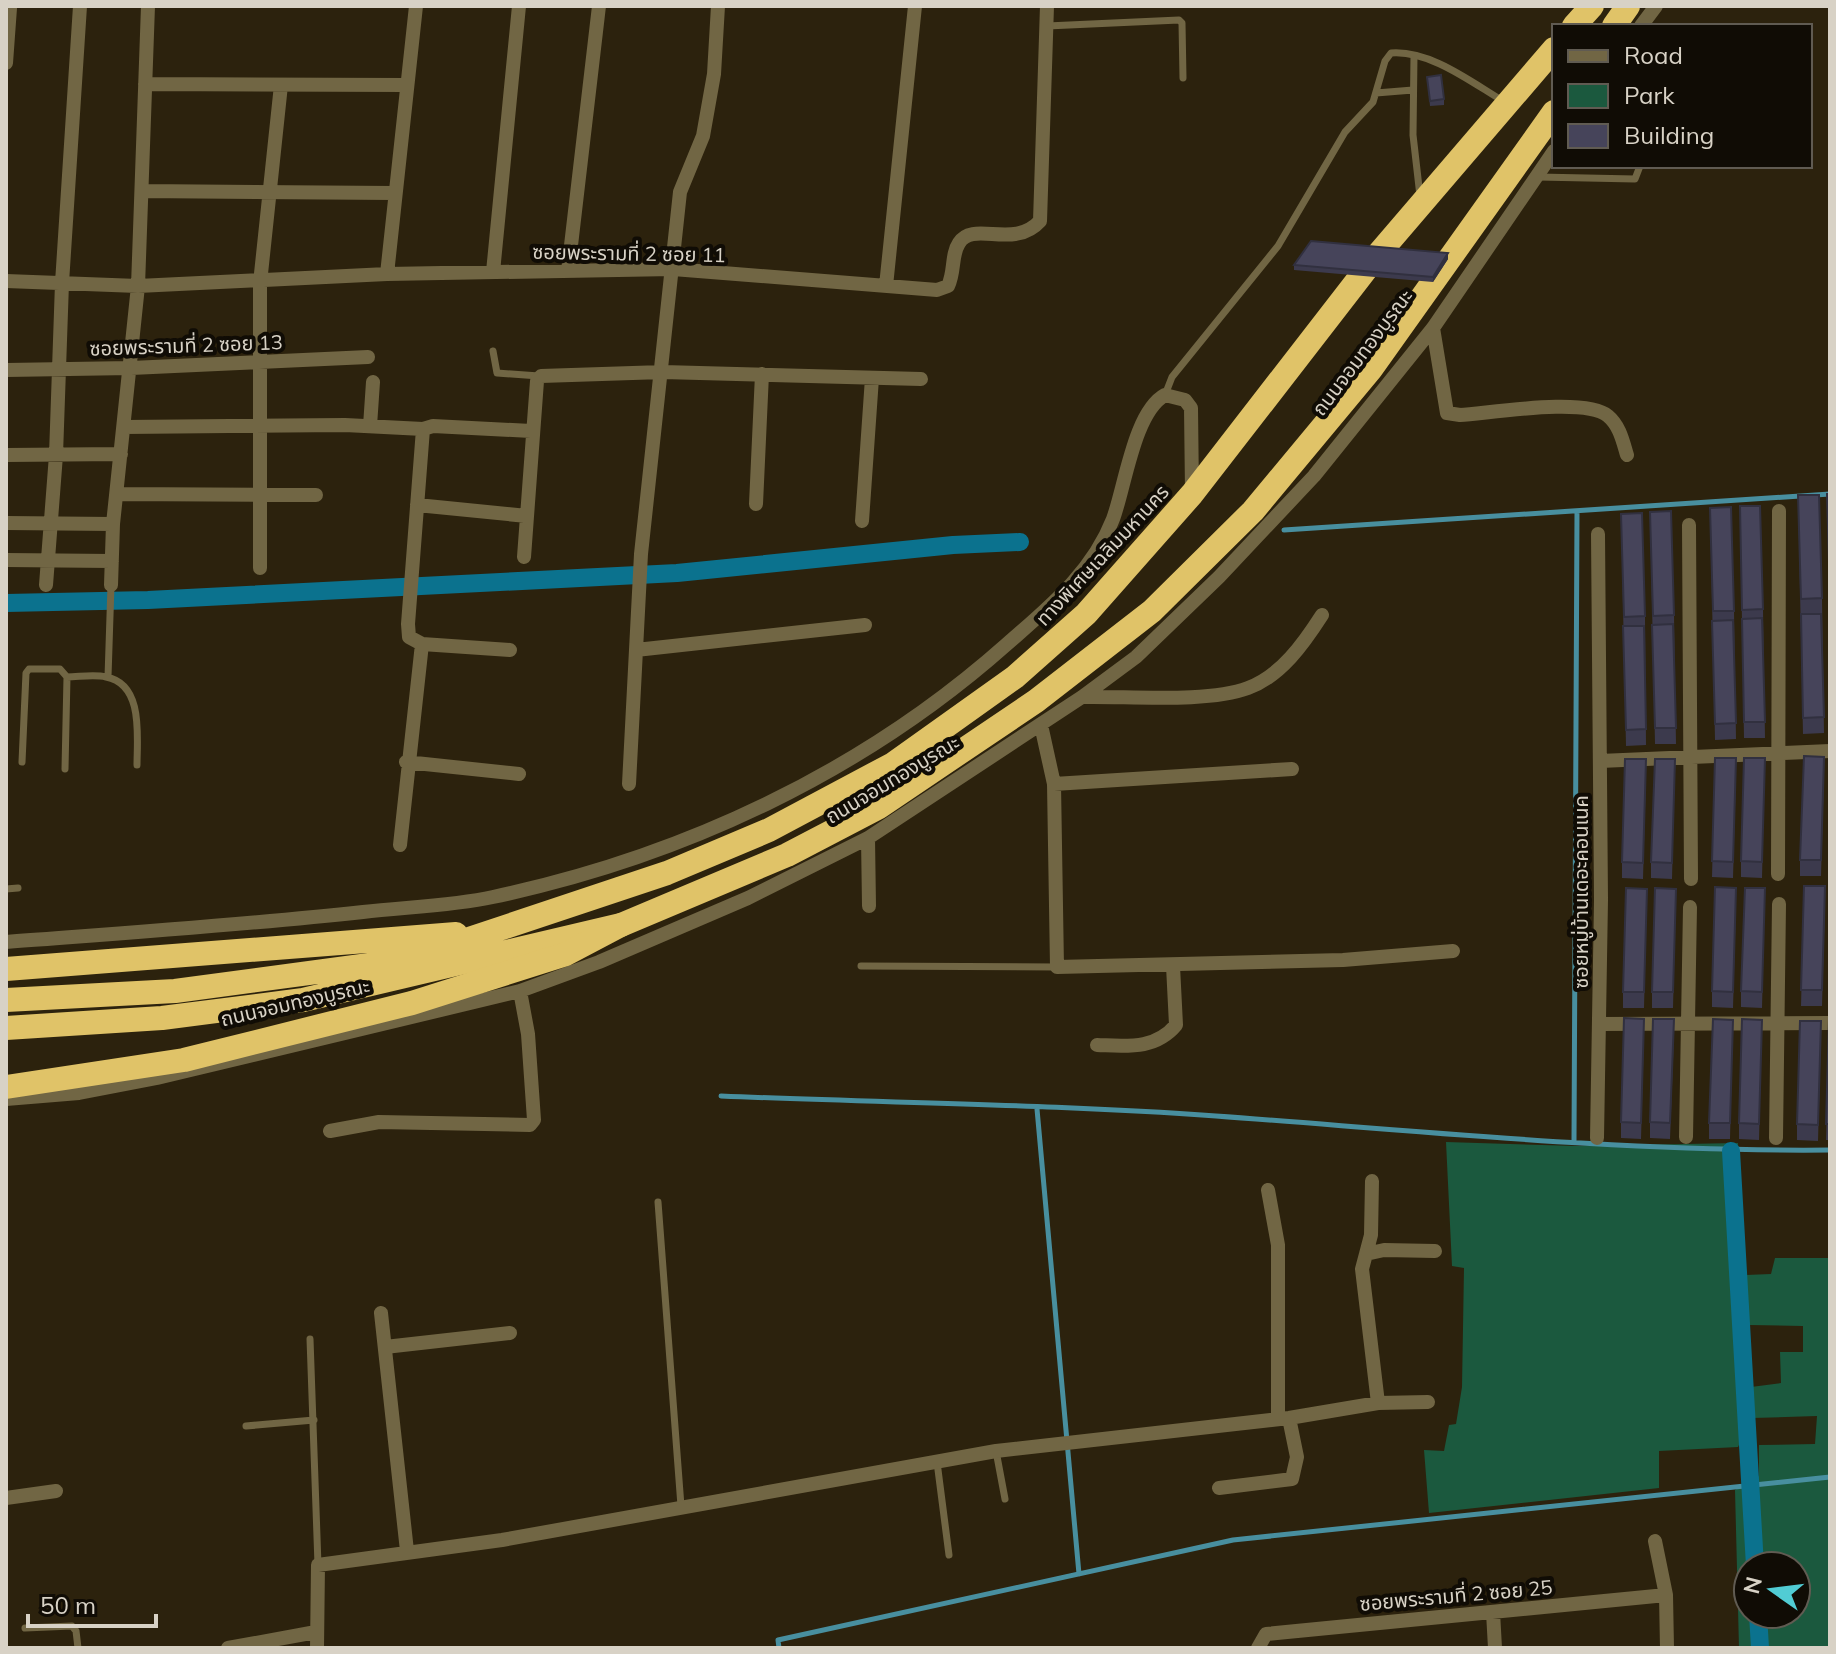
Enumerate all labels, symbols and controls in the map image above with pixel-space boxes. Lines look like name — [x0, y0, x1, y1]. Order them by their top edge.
legend — [1552, 24, 1812, 168]
text: Road — [1624, 40, 1683, 70]
text: Park — [1624, 80, 1675, 110]
text: Building — [1624, 120, 1714, 150]
street label: ซอยพระรามที่ 2 ซอย 11 — [532, 238, 726, 267]
street label: ถนนจอมทองบูรณะ — [1306, 284, 1419, 421]
street label: ซอยพระรามที่ 2 ซอย 13 — [89, 328, 283, 361]
street label: ทางพิเศษเฉลิมมหานคร — [1030, 479, 1174, 631]
street label: ถนนจอมทองบูรณะ — [820, 729, 964, 830]
street label: ซอยหมู่บ้านเดอะคอนเนค — [1568, 795, 1594, 989]
street label: ถนนจอมทองบูรณะ — [218, 973, 372, 1032]
north arrow — [1732, 1550, 1812, 1630]
street label: ซอยพระรามที่ 2 ซอย 25 — [1358, 1573, 1553, 1616]
text: N — [1737, 1574, 1768, 1597]
scale bar — [28, 1578, 156, 1628]
text: 50 m — [40, 1590, 96, 1620]

